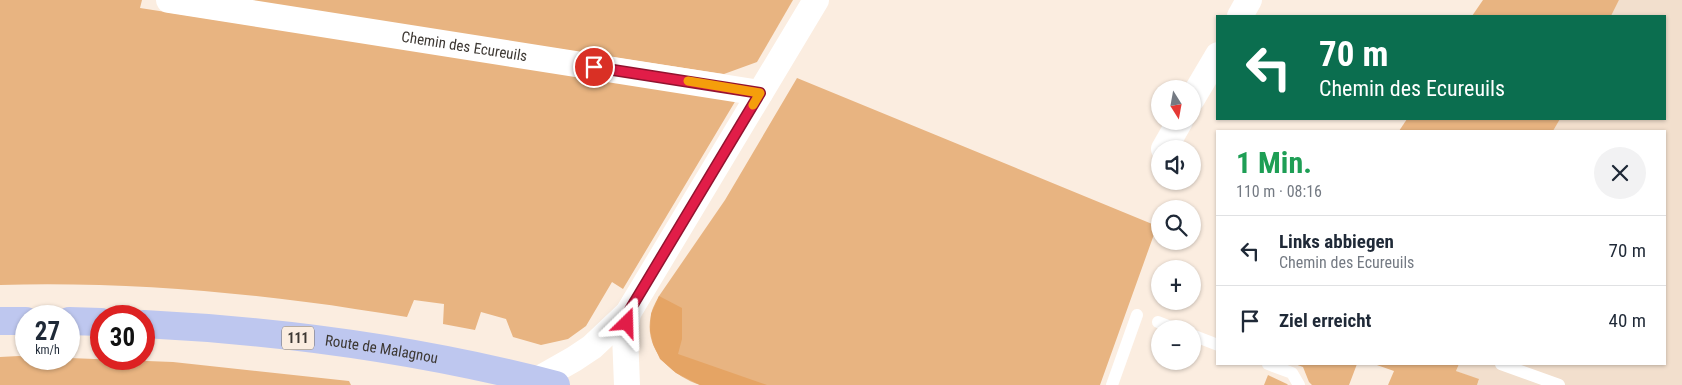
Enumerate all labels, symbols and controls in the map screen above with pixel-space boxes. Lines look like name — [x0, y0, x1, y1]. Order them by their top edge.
street label: Chemin des Ecureuils — [400, 28, 529, 65]
text: 70 m — [1319, 34, 1388, 75]
icon: left — [1236, 35, 1301, 100]
pin — [573, 46, 615, 88]
icon: arrive — [580, 53, 608, 81]
text: Chemin des Ecureuils — [1319, 76, 1505, 101]
north arrow — [1151, 80, 1201, 130]
map controls — [1151, 80, 1201, 370]
button: sound — [1151, 140, 1201, 190]
text: 1 Min. — [1236, 145, 1312, 180]
button: close — [1594, 147, 1646, 199]
text: 110 m · 08:16 — [1236, 182, 1322, 201]
button: search — [1151, 200, 1201, 250]
text: Links abbiegen — [1279, 230, 1394, 253]
icon: left — [1236, 237, 1264, 265]
text: 70 m — [1609, 239, 1646, 262]
text: Chemin des Ecureuils — [1279, 253, 1414, 272]
button: + — [1151, 260, 1201, 310]
position arrow — [600, 296, 652, 348]
speed limit sign: 30 — [90, 305, 155, 370]
icon: arrive — [1236, 307, 1264, 335]
text: Ziel erreicht — [1279, 309, 1371, 332]
text: 40 m — [1609, 309, 1646, 332]
text: 27 — [35, 317, 60, 346]
button: − — [1151, 320, 1201, 370]
road number: 111 — [282, 326, 314, 349]
street label: Route de Malagnou — [324, 331, 440, 367]
text: km/h — [35, 343, 60, 357]

